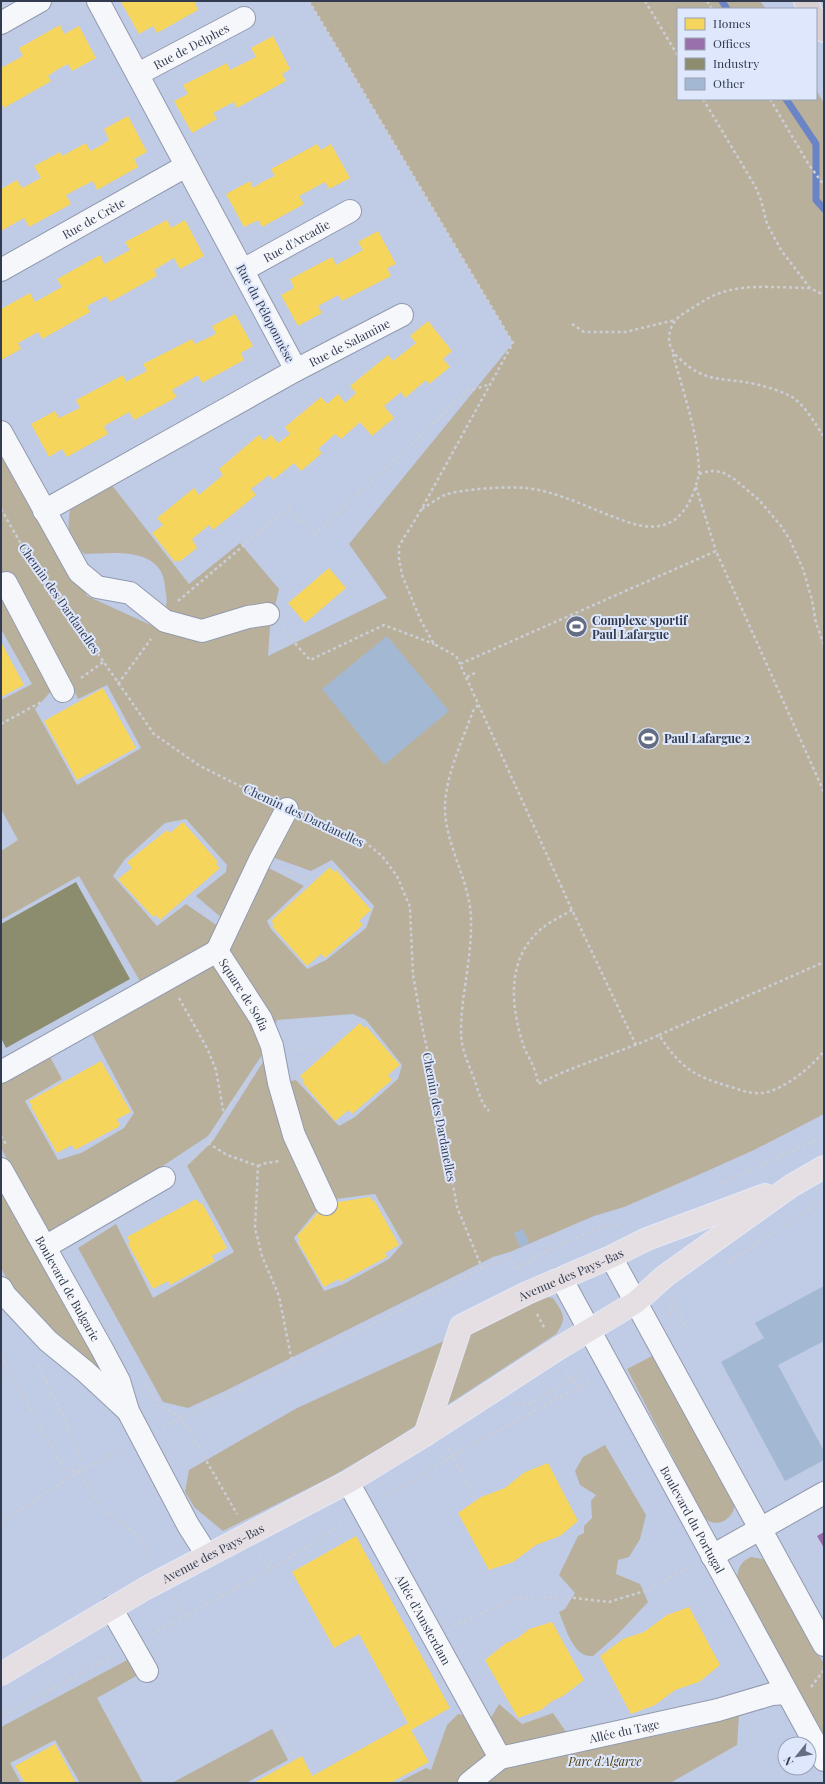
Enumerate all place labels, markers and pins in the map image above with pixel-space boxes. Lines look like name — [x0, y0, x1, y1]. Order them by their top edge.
place label: Complexe sportif Paul Lafargue — [592, 612, 689, 642]
sports icon: Complexe sportif Paul Lafargue — [563, 614, 589, 640]
sports icon: Paul Lafargue 2 — [636, 725, 662, 751]
place label: Paul Lafargue 2 — [664, 730, 750, 746]

